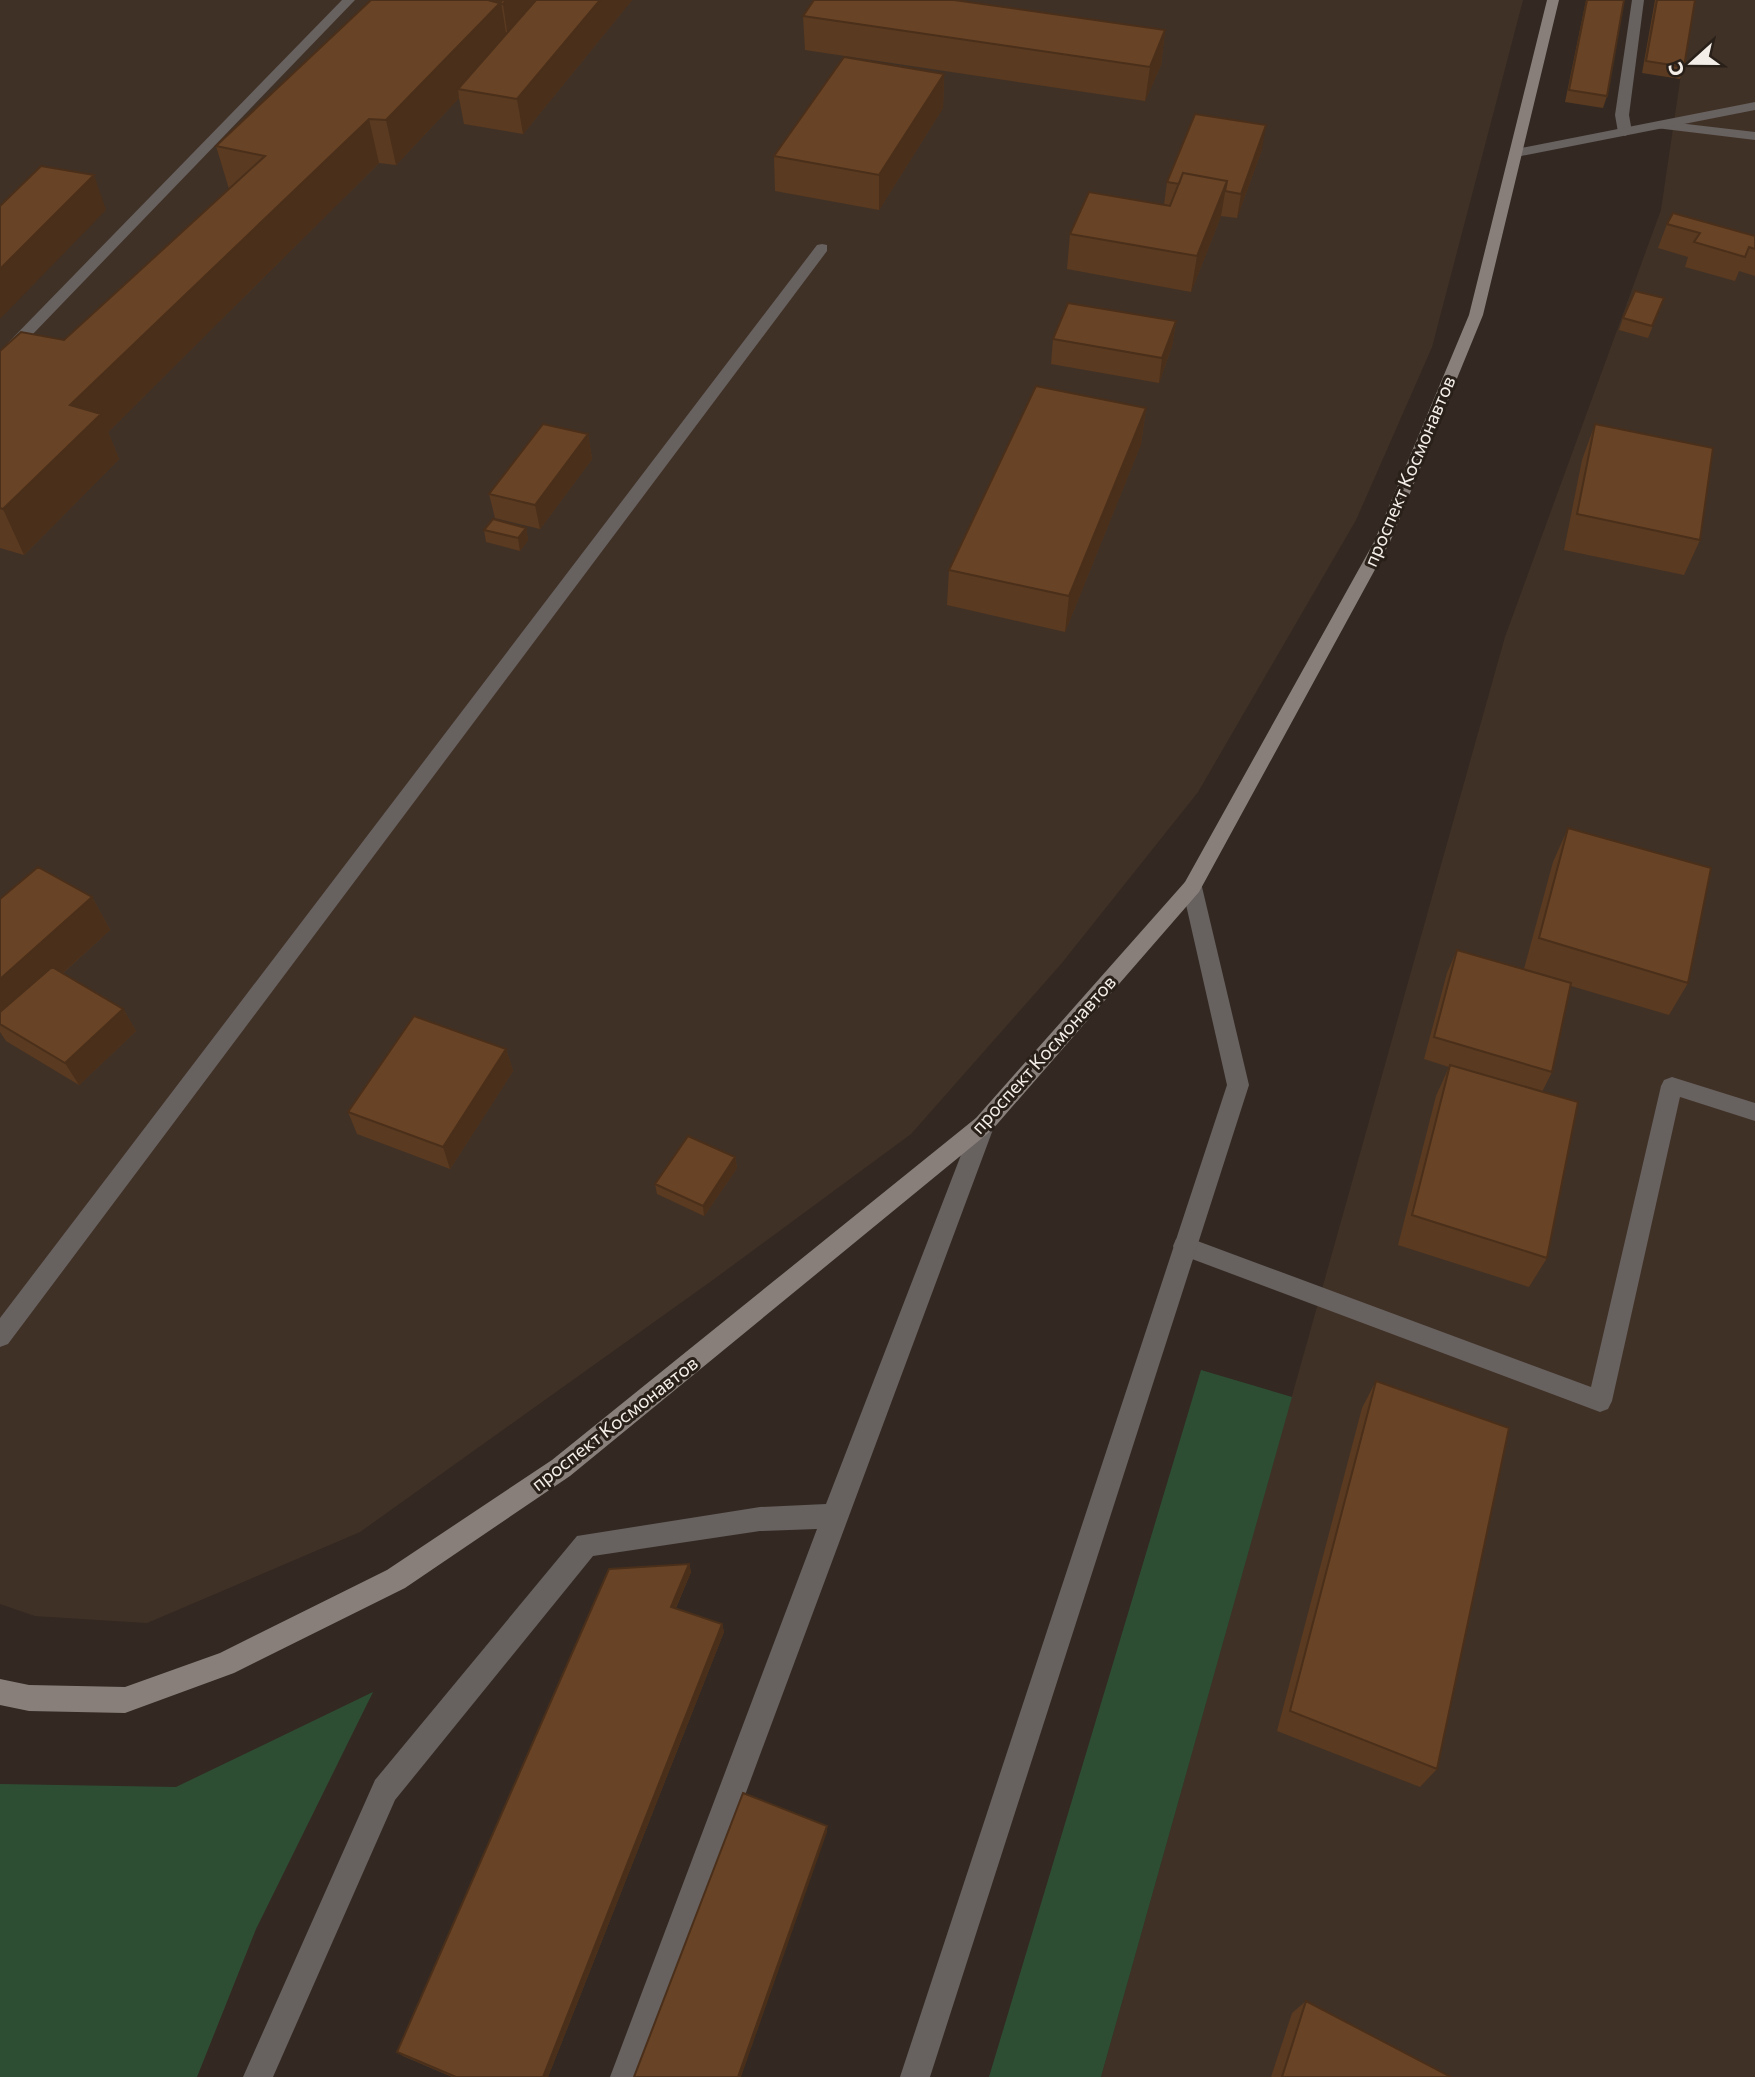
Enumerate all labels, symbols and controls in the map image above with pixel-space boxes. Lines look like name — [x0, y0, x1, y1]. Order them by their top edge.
north arrow — [1657, 28, 1727, 98]
text: С — [1663, 59, 1689, 79]
street label: проспект Космонавтов — [1358, 372, 1460, 570]
street label: проспект Космонавтов — [966, 970, 1120, 1138]
street label: проспект Космонавтов — [526, 1351, 702, 1495]

